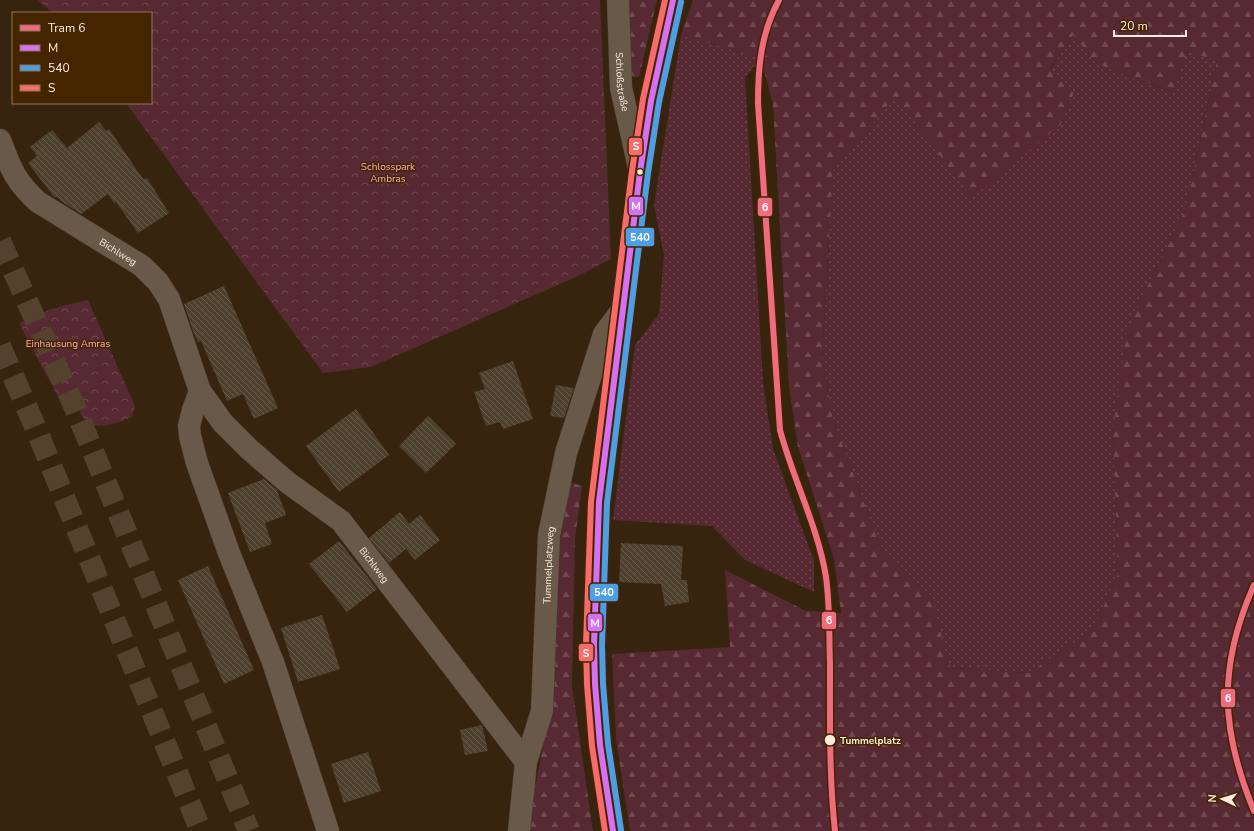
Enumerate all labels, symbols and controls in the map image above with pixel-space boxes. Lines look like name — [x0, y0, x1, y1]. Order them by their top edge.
legend — [12, 12, 152, 104]
scale bar — [1114, 12, 1186, 38]
text: 20 m — [1120, 18, 1148, 34]
text: Tram 6 — [48, 20, 85, 36]
text: M — [48, 40, 58, 56]
street label: Schloßstraße — [612, 52, 632, 113]
text: 540 — [48, 60, 70, 76]
text: S — [48, 80, 55, 96]
line badge: S — [628, 137, 643, 156]
text: S — [633, 139, 640, 154]
park label: Schlosspark Ambras — [361, 160, 416, 186]
unlabelled marker — [635, 167, 645, 177]
line badge: M — [628, 196, 644, 216]
line badge: 6 — [757, 197, 773, 217]
text: M — [631, 199, 641, 214]
text: 6 — [762, 200, 769, 215]
line badge: 540 — [625, 227, 655, 247]
text: 540 — [630, 230, 650, 245]
street label: Bichlweg — [96, 235, 139, 269]
park label: Einhausung Amras — [26, 337, 110, 351]
street label: Tummelplatzweg — [540, 525, 559, 604]
street label: Bichlweg — [355, 544, 392, 586]
line badge: 540 — [589, 583, 619, 602]
text: 540 — [594, 585, 614, 600]
line badge: 6 — [821, 611, 837, 630]
line badge: M — [587, 613, 603, 632]
text: 6 — [826, 613, 833, 628]
text: M — [590, 616, 600, 631]
line badge: S — [578, 643, 594, 662]
text: S — [583, 646, 590, 661]
line badge: 6 — [1220, 688, 1236, 708]
text: 6 — [1225, 691, 1232, 706]
marker: Tummelplatz — [823, 733, 837, 747]
place label: Tummelplatz — [840, 734, 901, 748]
north arrow — [1202, 779, 1242, 819]
text: N — [1205, 794, 1220, 803]

